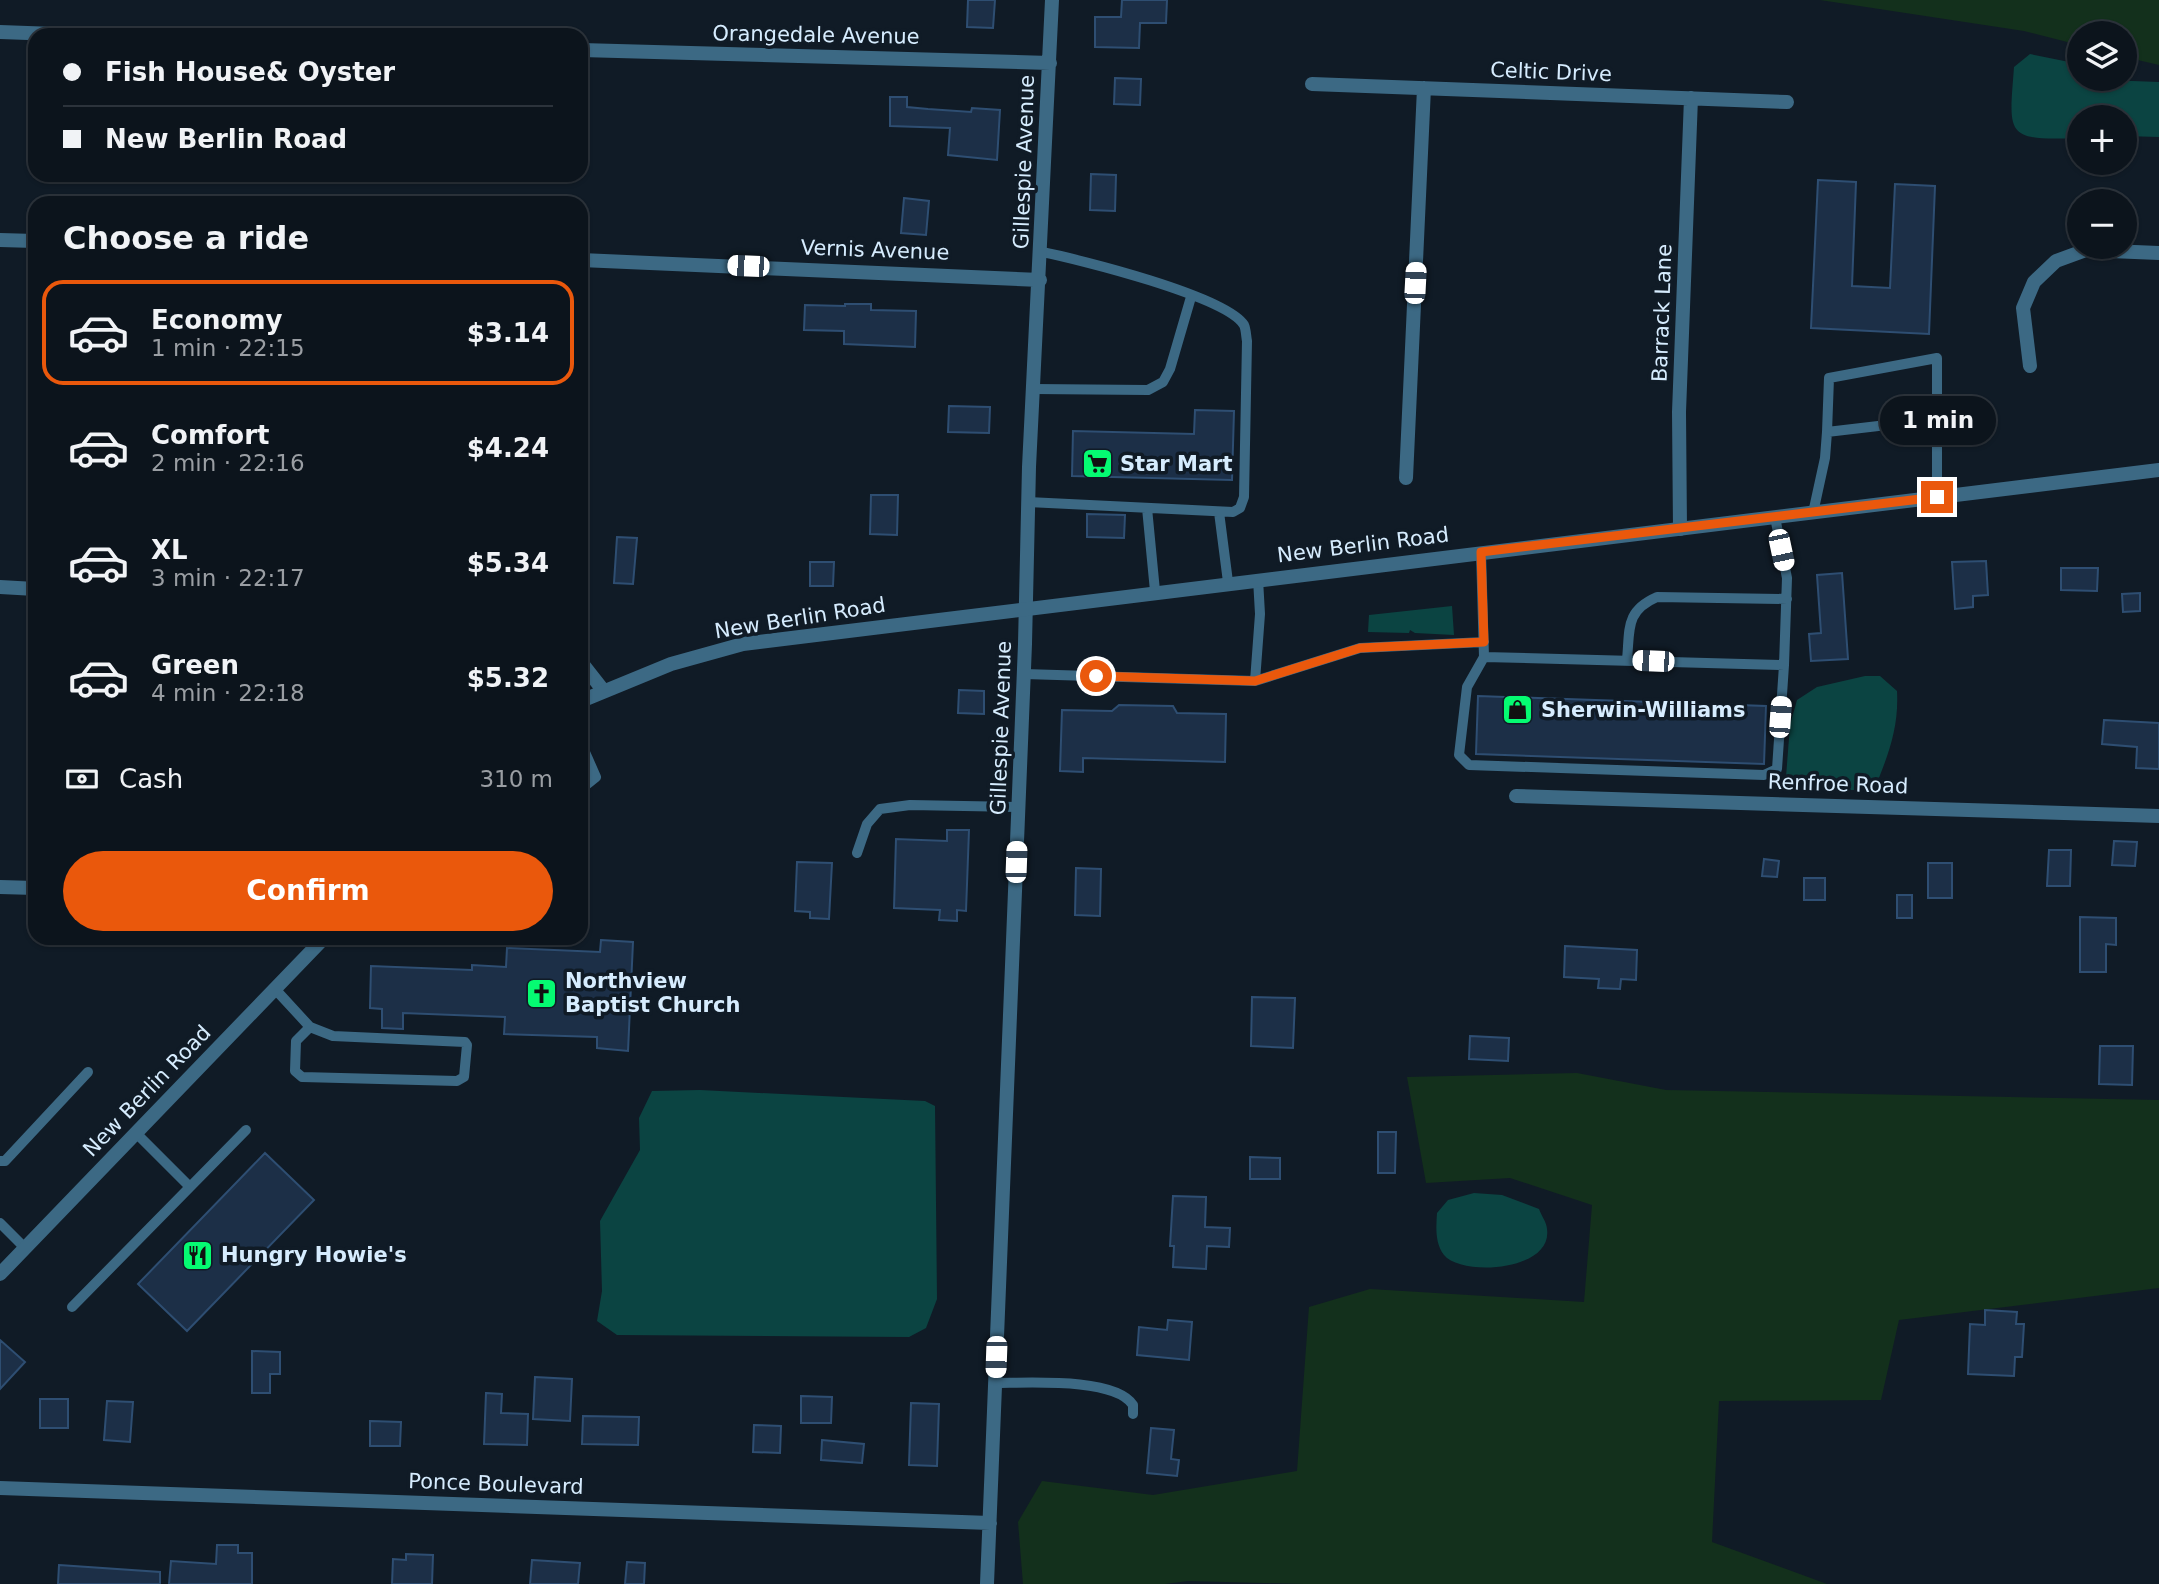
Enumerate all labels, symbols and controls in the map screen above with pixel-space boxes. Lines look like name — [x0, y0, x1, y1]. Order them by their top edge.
street label: Orangedale Avenue — [712, 21, 920, 49]
map controls — [2067, 21, 2137, 259]
button: layers — [2067, 21, 2137, 91]
text: Fish House& Oyster — [105, 57, 395, 87]
street label: Celtic Drive — [1490, 58, 1612, 86]
street label: Gillespie Avenue — [1009, 74, 1039, 250]
button: + — [2067, 105, 2137, 175]
text: New Berlin Road — [105, 124, 347, 154]
button: − — [2067, 189, 2137, 259]
text: Choose a ride — [63, 219, 309, 257]
street label: Vernis Avenue — [800, 235, 950, 265]
street label: Barrack Lane — [1648, 244, 1676, 382]
car — [727, 255, 770, 277]
car — [1404, 261, 1427, 305]
icon: car — [67, 301, 130, 364]
text: Economy — [151, 305, 282, 335]
text: $3.14 — [467, 318, 549, 348]
text: 1 min · 22:15 — [151, 335, 305, 361]
callout: 1 min — [1879, 396, 1995, 444]
text: 1 min — [1902, 407, 1974, 433]
icon: car — [67, 416, 130, 479]
text: Comfort — [151, 420, 269, 450]
text: $4.24 — [467, 433, 549, 463]
supermarket icon: Star Mart — [1080, 447, 1114, 481]
text: 2 min · 22:16 — [151, 450, 305, 476]
place label: Star Mart — [1120, 452, 1232, 476]
route end — [1921, 481, 1953, 513]
street label: New Berlin Road — [1276, 523, 1450, 567]
car — [1767, 527, 1796, 573]
icon: car — [67, 531, 130, 594]
text: XL — [151, 535, 188, 565]
text: $5.34 — [467, 548, 549, 578]
text: 3 min · 22:17 — [151, 565, 305, 591]
street label: New Berlin Road — [713, 593, 887, 643]
street label: Gillespie Avenue — [986, 640, 1016, 816]
icon: car — [67, 646, 130, 709]
text: Green — [151, 650, 239, 680]
car — [1632, 650, 1675, 672]
route start — [1080, 660, 1112, 692]
text: $5.32 — [467, 663, 549, 693]
text: 4 min · 22:18 — [151, 680, 305, 706]
shop icon: Sherwin-Williams — [1501, 693, 1535, 727]
car — [1769, 695, 1792, 739]
place label: Sherwin-Williams — [1541, 698, 1746, 722]
icon: cash — [63, 760, 101, 798]
text: Cash — [119, 764, 183, 794]
text: 310 m — [479, 766, 553, 792]
street label: Renfroe Road — [1767, 770, 1909, 798]
car — [1005, 841, 1028, 883]
button: Confirm — [63, 851, 553, 931]
place label: Northview Baptist Church — [565, 969, 740, 1017]
church icon: Northview Baptist Church — [525, 976, 559, 1010]
street label: New Berlin Road — [78, 1021, 216, 1161]
restaurant icon: Hungry Howie's — [181, 1238, 215, 1272]
place label: Hungry Howie's — [221, 1243, 407, 1267]
car — [985, 1336, 1008, 1378]
street label: Ponce Boulevard — [408, 1469, 584, 1499]

